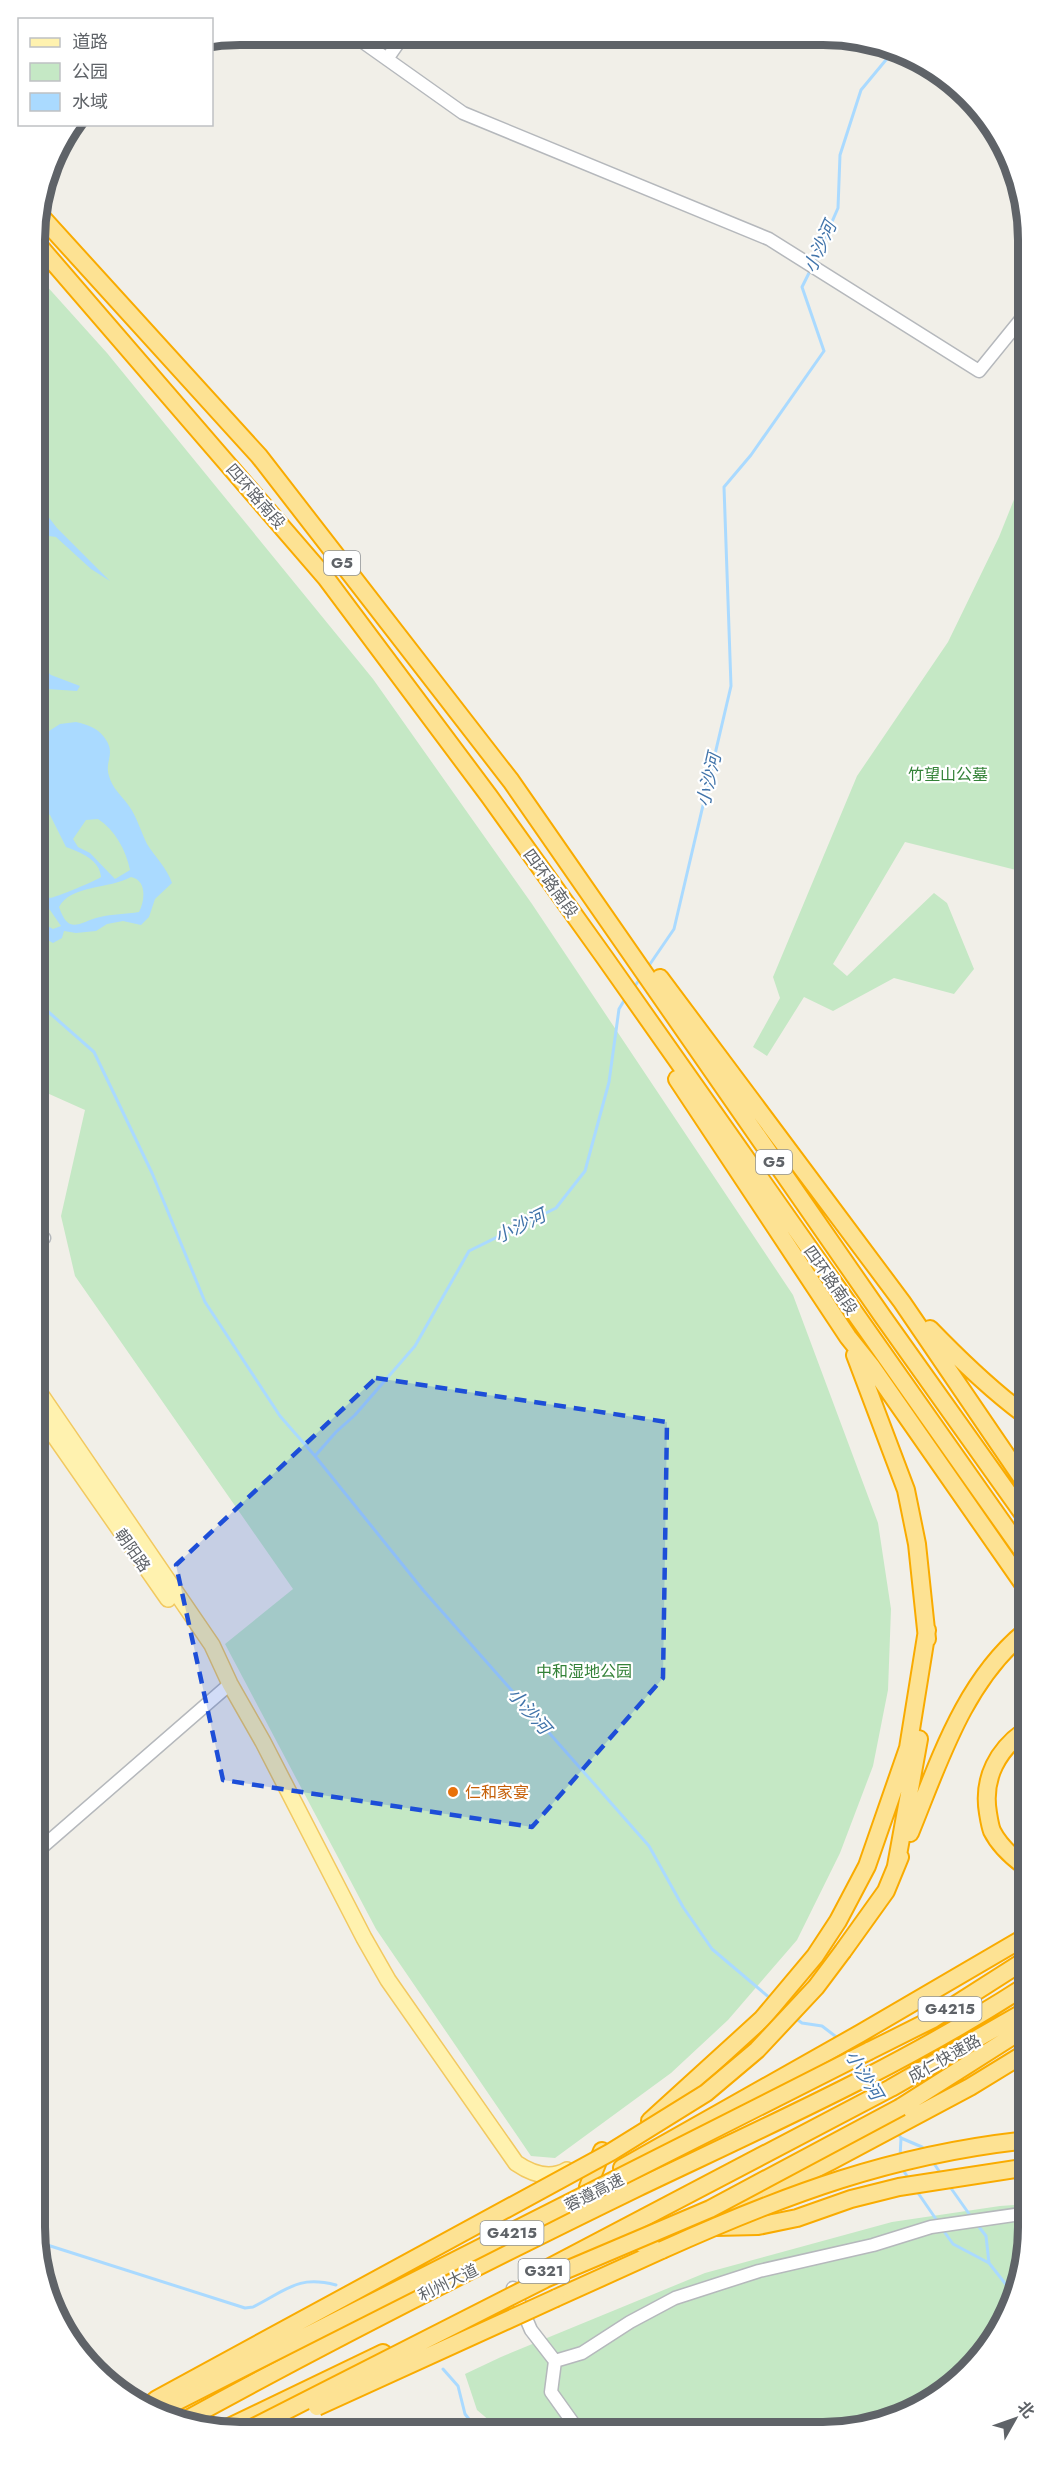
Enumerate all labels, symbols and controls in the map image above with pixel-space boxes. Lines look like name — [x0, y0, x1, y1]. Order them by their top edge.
legend — [18, 18, 213, 126]
text: 道路 — [72, 29, 108, 55]
text: 公园 — [72, 59, 108, 85]
text: 水域 — [72, 89, 108, 115]
water label: 小沙河 — [797, 214, 844, 277]
street label: 四环路南段 — [221, 459, 291, 534]
road number: G5 — [324, 551, 360, 575]
water label: 小沙河 — [690, 748, 728, 809]
park label: 竹望山公墓 — [908, 763, 988, 786]
street label: 四环路南段 — [518, 844, 583, 922]
road number: G5 — [756, 1150, 792, 1174]
water label: 小沙河 — [490, 1201, 553, 1250]
street label: 四环路南段 — [798, 1241, 863, 1320]
street label: 朝阳路 — [109, 1524, 156, 1577]
park label: 中和湿地公园 — [536, 1660, 632, 1683]
water label: 小沙河 — [501, 1682, 558, 1742]
place label: 仁和家宴 — [465, 1781, 529, 1804]
marker: 仁和家宴 — [446, 1785, 460, 1799]
road number: G4215 — [918, 1997, 982, 2021]
street label: 成仁快速路 — [904, 2029, 985, 2088]
water label: 小沙河 — [839, 2045, 891, 2107]
street label: 蓉遵高速 — [560, 2168, 628, 2217]
road number: G4215 — [480, 2221, 544, 2245]
street label: 利州大道 — [414, 2258, 482, 2307]
road number: G321 — [518, 2259, 570, 2283]
north arrow — [985, 2389, 1045, 2449]
text: 北 — [1012, 2396, 1040, 2423]

